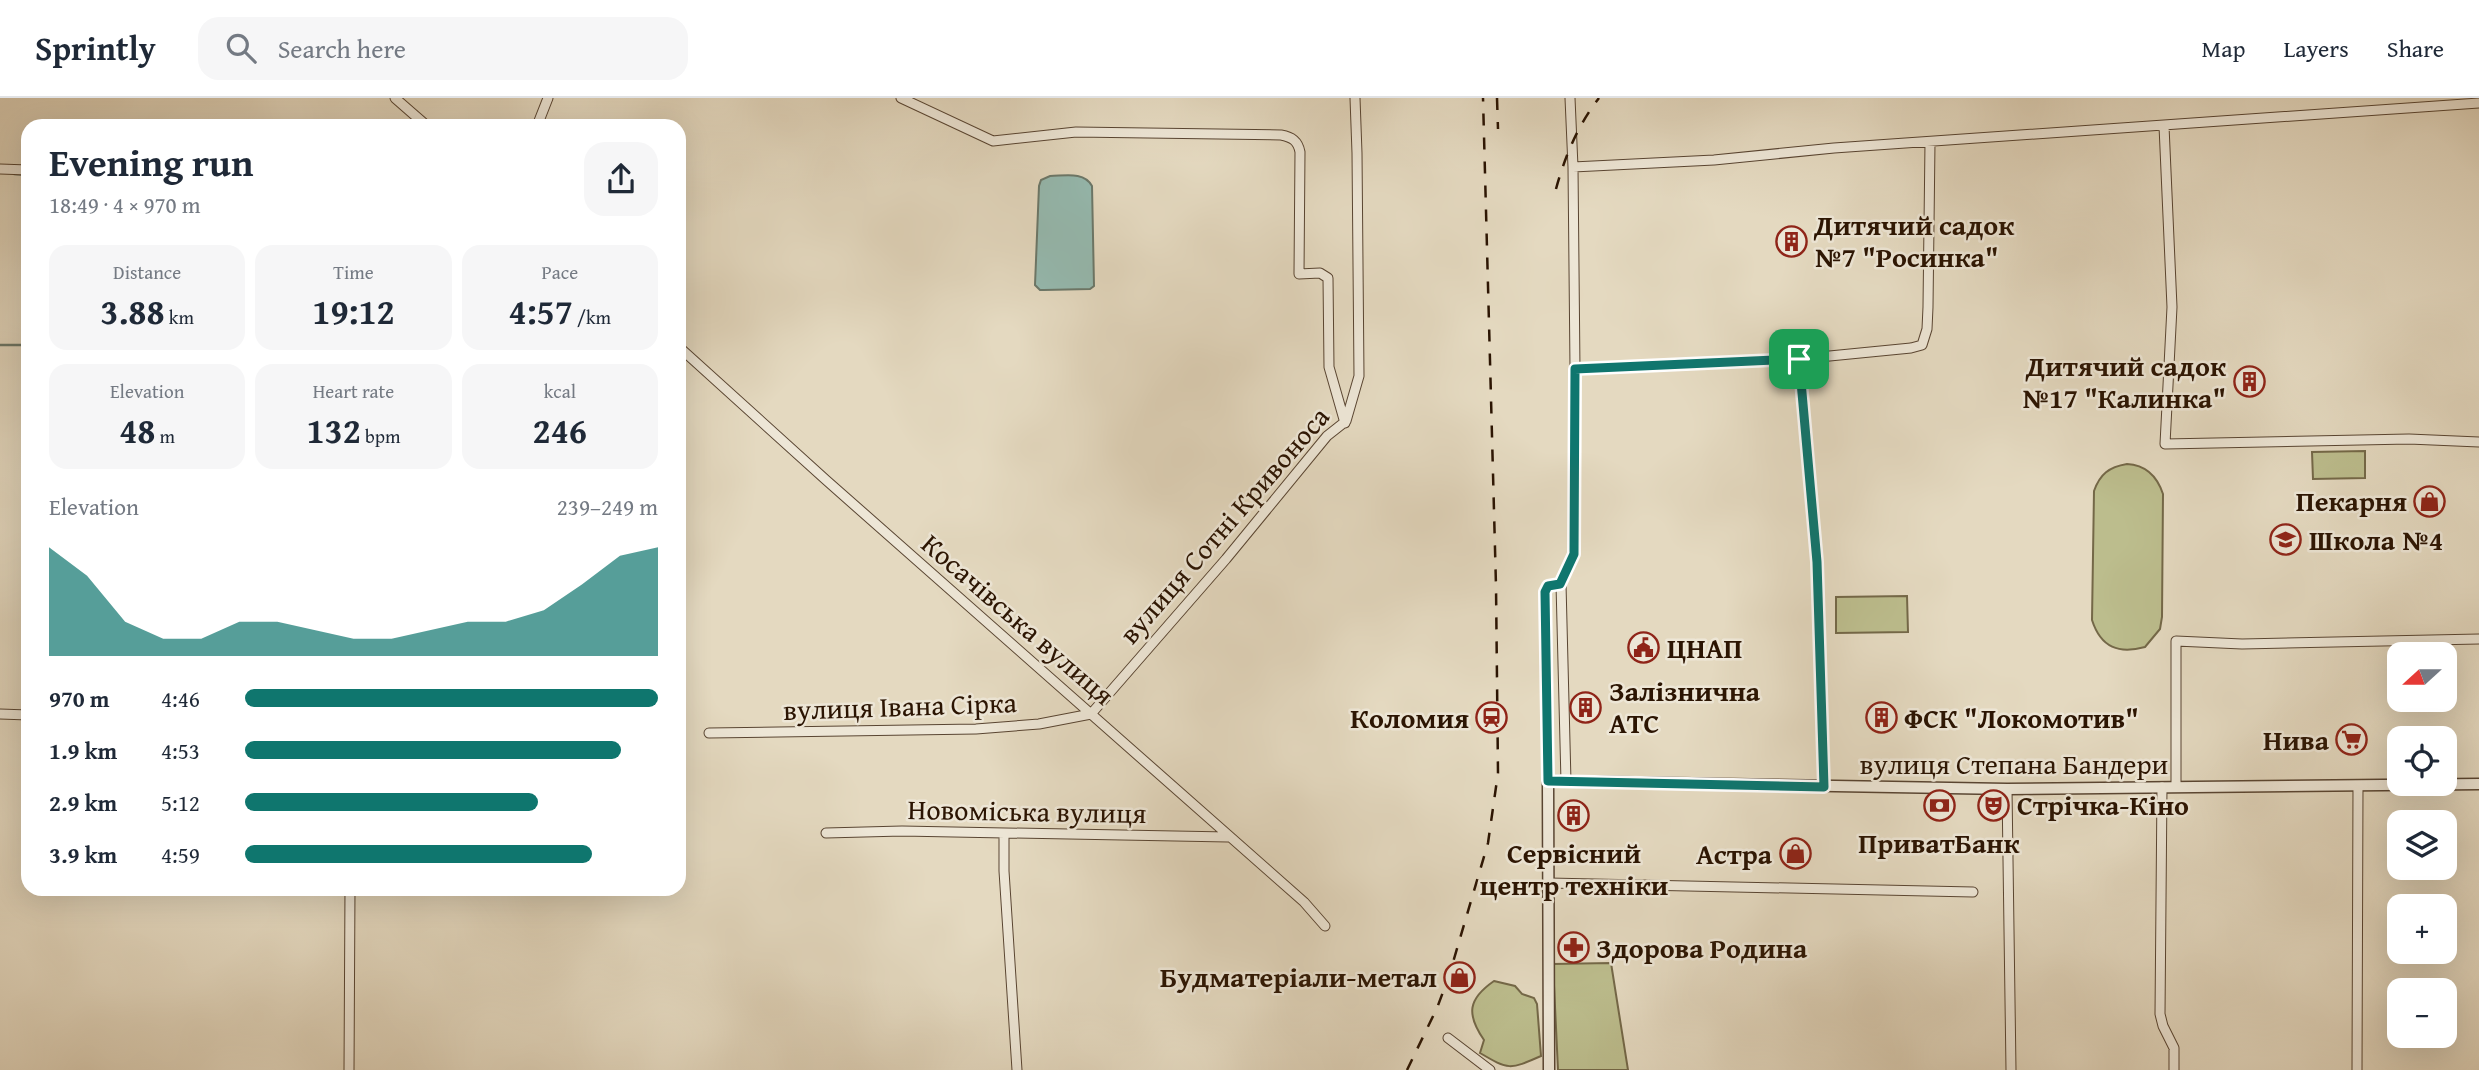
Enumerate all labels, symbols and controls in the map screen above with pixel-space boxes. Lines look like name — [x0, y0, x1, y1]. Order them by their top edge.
search box — [198, 17, 688, 80]
text: Sprintly — [35, 24, 156, 72]
icon: search — [222, 29, 260, 67]
text: Search here — [278, 29, 406, 68]
text: Map — [2202, 31, 2245, 66]
text: Layers — [2283, 31, 2349, 66]
text: Share — [2387, 31, 2444, 66]
text: Evening run — [49, 134, 253, 190]
button: share — [584, 142, 658, 216]
text: 18:49 · 4 × 970 m — [49, 188, 201, 221]
place label: Дитячий садок №7 "Росинка" — [1813, 204, 2015, 277]
building icon: Дитячий садок №7 "Росинка" — [1774, 224, 1808, 258]
text: Distance — [113, 258, 181, 286]
text: Time — [333, 258, 374, 286]
text: Pace — [542, 258, 578, 286]
text: 3.88 — [100, 286, 165, 337]
text: 19:12 — [312, 286, 395, 337]
text: 4:57 — [509, 286, 573, 337]
text: km — [165, 303, 194, 331]
text: /km — [573, 303, 611, 331]
pin — [1769, 329, 1829, 389]
icon: arrive — [1780, 340, 1818, 378]
place label: Дитячий садок №17 "Калинка" — [2022, 345, 2227, 418]
building icon: Дитячий садок №17 "Калинка" — [2232, 365, 2266, 399]
text: Elevation — [110, 377, 184, 405]
text: Heart rate — [313, 377, 394, 405]
text: kcal — [544, 377, 576, 405]
street label: вулиця Сотні Кривоноса — [1109, 396, 1339, 652]
text: 48 — [119, 405, 155, 456]
text: 132 — [306, 405, 361, 456]
text: 246 — [533, 405, 587, 456]
text: m — [155, 422, 175, 450]
text: bpm — [361, 422, 401, 450]
place label: Пекарня — [2296, 480, 2407, 521]
shop icon: Пекарня — [2413, 484, 2447, 518]
text: Elevation — [49, 490, 139, 523]
text: 239–249 m — [557, 490, 658, 523]
place label: Школа №4 — [2309, 519, 2443, 560]
street label: Косачівська вулиця — [913, 523, 1124, 714]
school or university icon: Школа №4 — [2269, 523, 2303, 557]
place label: ЦНАП — [1667, 627, 1743, 668]
public building icon: ЦНАП — [1627, 631, 1661, 665]
north arrow — [2387, 642, 2457, 712]
map controls — [2387, 642, 2457, 1048]
place label: Залізнична АТС — [1609, 670, 1761, 743]
street label: вулиця Івана Сірка — [782, 681, 1018, 730]
text: 970 m — [49, 682, 110, 715]
text: 4:46 — [161, 682, 200, 715]
building icon: Залізнична АТС — [1569, 690, 1603, 724]
place label: Коломия — [1350, 697, 1469, 738]
place label: ФСК "Локомотив" — [1904, 697, 2139, 738]
station icon: Коломия — [1475, 701, 1509, 735]
building icon: ФСК "Локомотив" — [1864, 701, 1898, 735]
place label: Нива — [2263, 719, 2330, 760]
supermarket icon: Нива — [2335, 723, 2369, 757]
button: locate — [2387, 726, 2457, 796]
text: 1.9 km — [49, 734, 117, 767]
text: 4:53 — [161, 734, 200, 767]
street label: вулиця Степана Бандери — [1860, 743, 2168, 784]
place label: Стрічка-Кіно — [2017, 784, 2189, 825]
text: 2.9 km — [49, 786, 117, 819]
text: 5:12 — [161, 786, 200, 819]
street label: Новоміська вулиця — [907, 788, 1147, 833]
theatre icon: Стрічка-Кіно — [1977, 788, 2011, 822]
bank icon: ПриватБанк — [1922, 789, 1956, 823]
building icon: Сервісний центр техніки — [1557, 799, 1591, 833]
button: layers — [2387, 810, 2457, 880]
place label: ПриватБанк — [1858, 822, 2021, 863]
place label: Сервісний центр техніки — [1480, 832, 1668, 905]
place label: Астра — [1696, 833, 1773, 874]
shop icon: Астра — [1778, 837, 1812, 871]
text: 3.9 km — [49, 838, 117, 871]
text: 4:59 — [161, 838, 200, 871]
button: + — [2387, 894, 2457, 964]
place label: Здорова Родина — [1596, 927, 1808, 968]
pharmacy icon: Здорова Родина — [1556, 931, 1590, 965]
place label: Будматеріали-метал — [1160, 956, 1437, 997]
shop icon: Будматеріали-метал — [1443, 960, 1477, 994]
button: − — [2387, 978, 2457, 1048]

